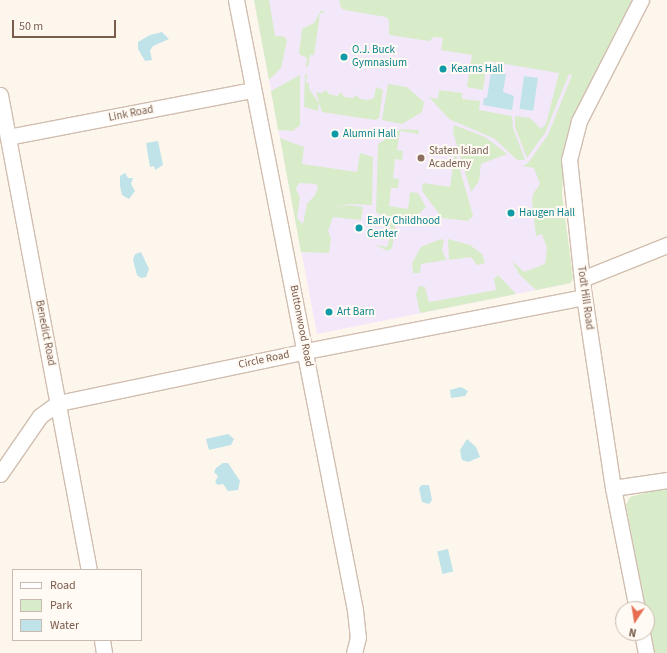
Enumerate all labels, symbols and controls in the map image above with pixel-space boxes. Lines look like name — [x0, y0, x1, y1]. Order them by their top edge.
scale bar — [14, 12, 118, 38]
text: 50 m — [19, 18, 43, 35]
place label: O.J. Buck Gymnasium — [352, 44, 407, 70]
marker: O.J. Buck Gymnasium — [339, 52, 349, 62]
place label: Kearns Hall — [451, 62, 503, 76]
marker: Kearns Hall — [438, 64, 448, 74]
street label: Link Road — [107, 103, 155, 125]
place label: Alumni Hall — [343, 127, 396, 141]
marker: Alumni Hall — [330, 129, 340, 139]
place label: Staten Island Academy — [429, 145, 489, 171]
marker: Staten Island Academy — [416, 153, 426, 163]
place label: Haugen Hall — [519, 206, 575, 220]
marker: Haugen Hall — [506, 208, 516, 218]
place label: Early Childhood Center — [367, 215, 440, 241]
marker: Early Childhood Center — [354, 223, 364, 233]
street label: Todt Hill Road — [574, 265, 596, 331]
street label: Buttonwood Road — [287, 284, 315, 368]
street label: Benedict Road — [32, 299, 58, 367]
place label: Art Barn — [337, 305, 375, 319]
marker: Art Barn — [324, 307, 334, 317]
street label: Circle Road — [237, 348, 291, 372]
legend — [12, 569, 142, 641]
text: Road — [50, 577, 76, 594]
text: Park — [50, 597, 72, 614]
north arrow — [615, 601, 655, 641]
text: Water — [50, 617, 79, 634]
text: N — [627, 624, 638, 640]

